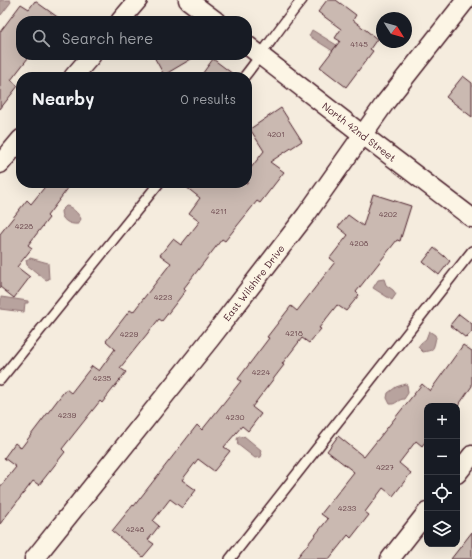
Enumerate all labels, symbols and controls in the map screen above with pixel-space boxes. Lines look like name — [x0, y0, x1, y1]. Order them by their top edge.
north arrow — [376, 12, 412, 48]
search box — [16, 16, 252, 60]
icon: search — [30, 27, 52, 49]
text: Search here — [62, 28, 153, 48]
house number: 4145 — [350, 39, 368, 49]
text: Nearby — [32, 87, 94, 109]
text: 0 results — [181, 90, 236, 107]
street label: North 42nd Street — [319, 99, 399, 165]
house number: 4201 — [267, 129, 285, 139]
house number: 4211 — [211, 206, 227, 216]
house number: 4202 — [379, 209, 397, 219]
house number: 4228 — [15, 221, 33, 231]
house number: 4208 — [350, 238, 369, 248]
street label: East Wilshire Drive — [220, 242, 288, 324]
house number: 4223 — [154, 292, 172, 302]
house number: 4218 — [285, 328, 303, 338]
house number: 4229 — [120, 329, 138, 339]
house number: 4224 — [252, 367, 270, 377]
house number: 4235 — [93, 373, 112, 383]
map controls — [424, 403, 460, 547]
button: + — [424, 403, 460, 439]
house number: 4239 — [58, 410, 77, 420]
house number: 4230 — [226, 412, 244, 422]
button: − — [424, 439, 460, 475]
house number: 4227 — [376, 462, 395, 472]
button: locate — [424, 475, 460, 511]
house number: 4233 — [338, 503, 357, 513]
button: layers — [424, 511, 460, 547]
house number: 4248 — [126, 524, 144, 534]

